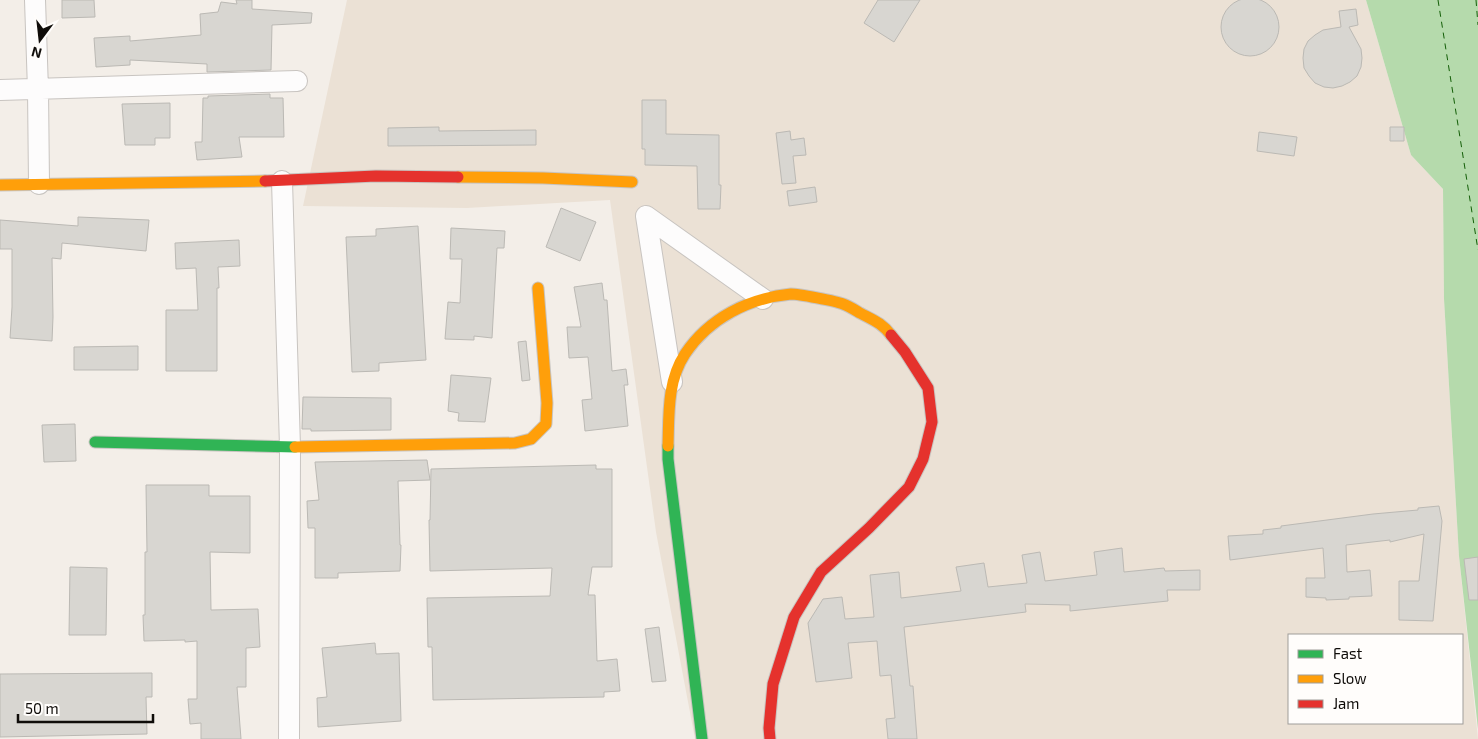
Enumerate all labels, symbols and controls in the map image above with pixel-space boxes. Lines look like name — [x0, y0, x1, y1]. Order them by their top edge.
north arrow — [15, 15, 65, 65]
text: N — [29, 44, 44, 63]
legend — [1288, 634, 1463, 724]
text: Fast — [1333, 644, 1363, 662]
text: Slow — [1333, 669, 1367, 687]
scale bar — [18, 692, 152, 724]
text: Jam — [1333, 694, 1359, 712]
text: 50 m — [25, 699, 59, 717]

